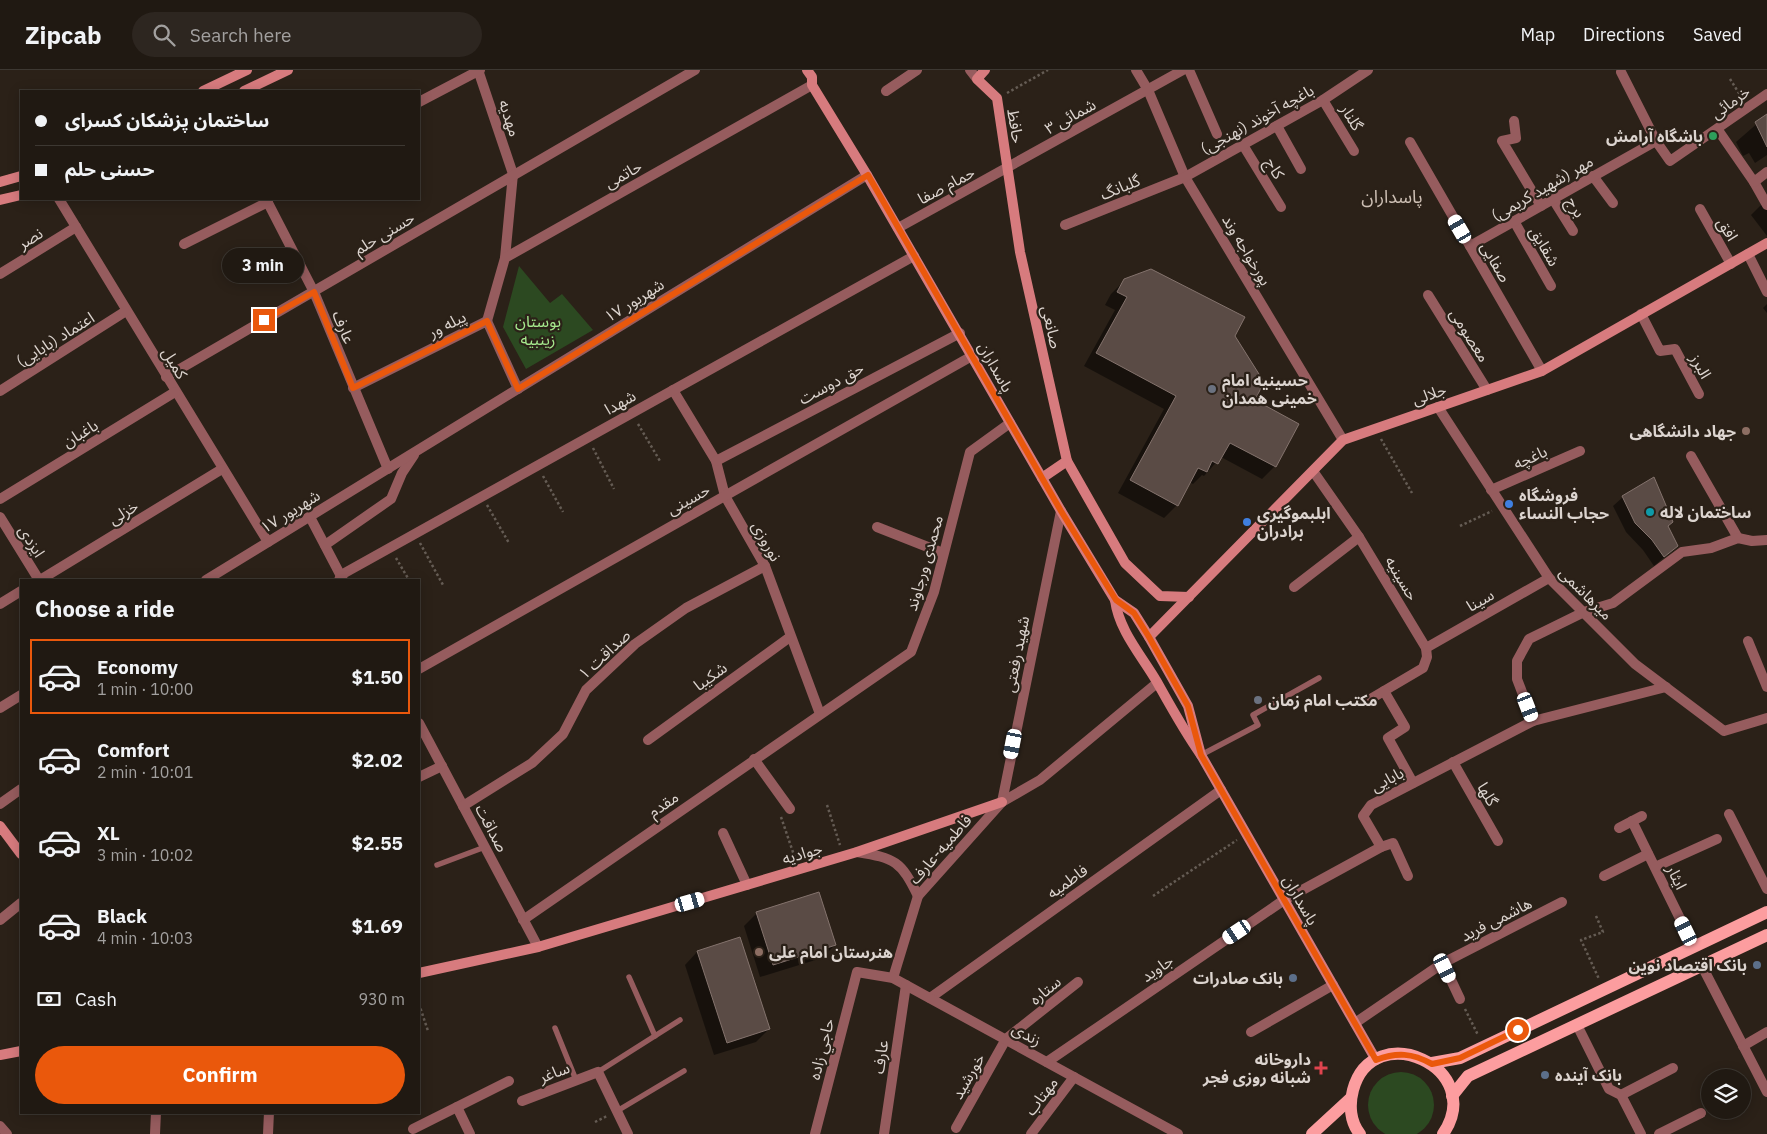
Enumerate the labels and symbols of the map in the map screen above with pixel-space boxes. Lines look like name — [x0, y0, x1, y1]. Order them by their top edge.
street label: باغچه آخوند (نهنجی) — [1197, 80, 1318, 159]
street label: خرمائی — [1706, 81, 1754, 123]
street label: شمائی ۳ — [1041, 94, 1099, 138]
street label: مهدیه — [495, 97, 525, 139]
street label: گلنار — [1336, 99, 1368, 134]
street label: حافظ — [1003, 107, 1029, 145]
place label: باشگاه آرامش — [1606, 126, 1703, 146]
marker: باشگاه آرامش — [1707, 130, 1719, 142]
street label: مهر (شهید کریمی) — [1487, 151, 1597, 225]
street label: کاج — [1258, 154, 1289, 184]
street label: حاتمی — [601, 156, 645, 192]
street label: حمام صفا — [914, 162, 979, 211]
street label: گلبانگ — [1097, 170, 1143, 204]
district label: پاسداران — [1361, 185, 1423, 208]
street label: برج — [1559, 193, 1590, 223]
street label: حسنی حلم — [350, 207, 420, 261]
street label: پورخواجه وند — [1217, 211, 1276, 290]
car — [1446, 212, 1473, 246]
street label: افق — [1713, 214, 1743, 245]
street label: شقایق — [1525, 222, 1564, 270]
street label: نصر — [13, 223, 46, 254]
street label: صفایی — [1476, 238, 1516, 286]
callout: 3 min — [223, 248, 305, 282]
street label: ۱۷ شهریور — [600, 274, 668, 326]
street label: صانعی — [1037, 304, 1067, 350]
street label: معصومی — [1446, 304, 1494, 366]
street label: پیله ور — [424, 306, 470, 343]
street label: اعتماد (بابایی) — [12, 307, 98, 371]
street label: عارف — [328, 308, 360, 346]
route end — [253, 309, 275, 331]
park label: بوستان زینبیه — [515, 311, 561, 349]
street label: پاسداران — [973, 338, 1018, 396]
street label: کمیل — [158, 343, 192, 383]
street label: البرز — [1686, 349, 1716, 382]
street label: حق دوست — [795, 358, 867, 409]
place label: حسینیه امام خمینی همدان — [1222, 370, 1317, 408]
street label: جلالی — [1409, 379, 1449, 409]
marker: حسینیه امام خمینی همدان — [1206, 383, 1218, 395]
street label: شهدا — [601, 385, 639, 419]
street label: باغبان — [59, 415, 101, 451]
place label: جهاد دانشگاهی — [1629, 421, 1736, 441]
marker: جهاد دانشگاهی — [1740, 425, 1752, 437]
street label: باغچه — [1510, 441, 1550, 474]
street label: حسینی — [663, 479, 713, 519]
street label: ۱۷ شهریور — [256, 485, 324, 537]
place label: فروشگاه حجاب النساء — [1519, 485, 1609, 523]
street label: خزلی — [104, 495, 142, 529]
marker: فروشگاه حجاب النساء — [1503, 498, 1515, 510]
place label: ساختمان لاله — [1660, 502, 1751, 522]
place label: ابلبموگیری برادران — [1257, 503, 1331, 541]
marker: ساختمان لاله — [1644, 506, 1656, 518]
street label: محمدی ورجاوند — [901, 513, 947, 613]
marker: ابلبموگیری برادران — [1241, 516, 1253, 528]
street label: نوروزی — [748, 517, 786, 565]
street label: ایزدی — [14, 521, 50, 561]
street label: حسینیه — [1381, 552, 1423, 604]
street label: میرهاشمی — [1555, 562, 1617, 624]
street label: سینا — [1463, 584, 1497, 616]
street label: شهید رفعتی — [999, 614, 1033, 694]
street label: صداقت ۱ — [574, 625, 634, 683]
street label: شکیبا — [689, 657, 731, 695]
place label: مکتب امام زمان — [1268, 690, 1378, 712]
car — [1515, 690, 1540, 724]
marker: مکتب امام زمان — [1252, 694, 1264, 706]
car — [1002, 728, 1023, 760]
street label: بابایی — [1367, 762, 1407, 796]
street label: گلها — [1473, 779, 1503, 810]
street label: مقدم — [644, 786, 684, 824]
street label: صداقت — [471, 801, 513, 855]
street label: فاطمیه-عارف — [904, 810, 976, 888]
street label: جوادیه — [780, 838, 824, 868]
street label: فاطمیه — [1043, 859, 1091, 903]
street label: ایثار — [1662, 860, 1691, 893]
street label: پاسداران — [1278, 871, 1323, 929]
car — [673, 891, 706, 913]
street label: هاشمی فرید — [1457, 892, 1535, 946]
car — [1672, 914, 1699, 948]
car — [1220, 917, 1253, 947]
place label: هنرستان امام علی — [769, 942, 893, 964]
marker: هنرستان امام علی — [753, 946, 765, 958]
street label: جاوید — [1137, 950, 1177, 986]
car — [1431, 951, 1458, 985]
place label: بانک اقتصاد نوین — [1628, 955, 1747, 975]
marker: بانک اقتصاد نوین — [1751, 959, 1763, 971]
place label: بانک صادرات — [1193, 968, 1283, 988]
street label: ستاره — [1025, 971, 1065, 1009]
marker: بانک صادرات — [1287, 972, 1299, 984]
street label: حاجي زاده — [804, 1016, 841, 1082]
street label: زندی — [1009, 1018, 1045, 1050]
route start — [1507, 1019, 1529, 1041]
street label: عارف — [868, 1039, 892, 1075]
place label: داروخانه شبانه روزی فجر — [1202, 1049, 1311, 1087]
street label: خورشید — [947, 1050, 989, 1102]
street label: ساغر — [535, 1057, 572, 1087]
marker: داروخانه شبانه روزی فجر — [1315, 1062, 1327, 1074]
place label: بانک آینده — [1555, 1065, 1622, 1085]
marker: بانک آینده — [1539, 1069, 1551, 1081]
street label: مهتاب — [1020, 1073, 1062, 1119]

